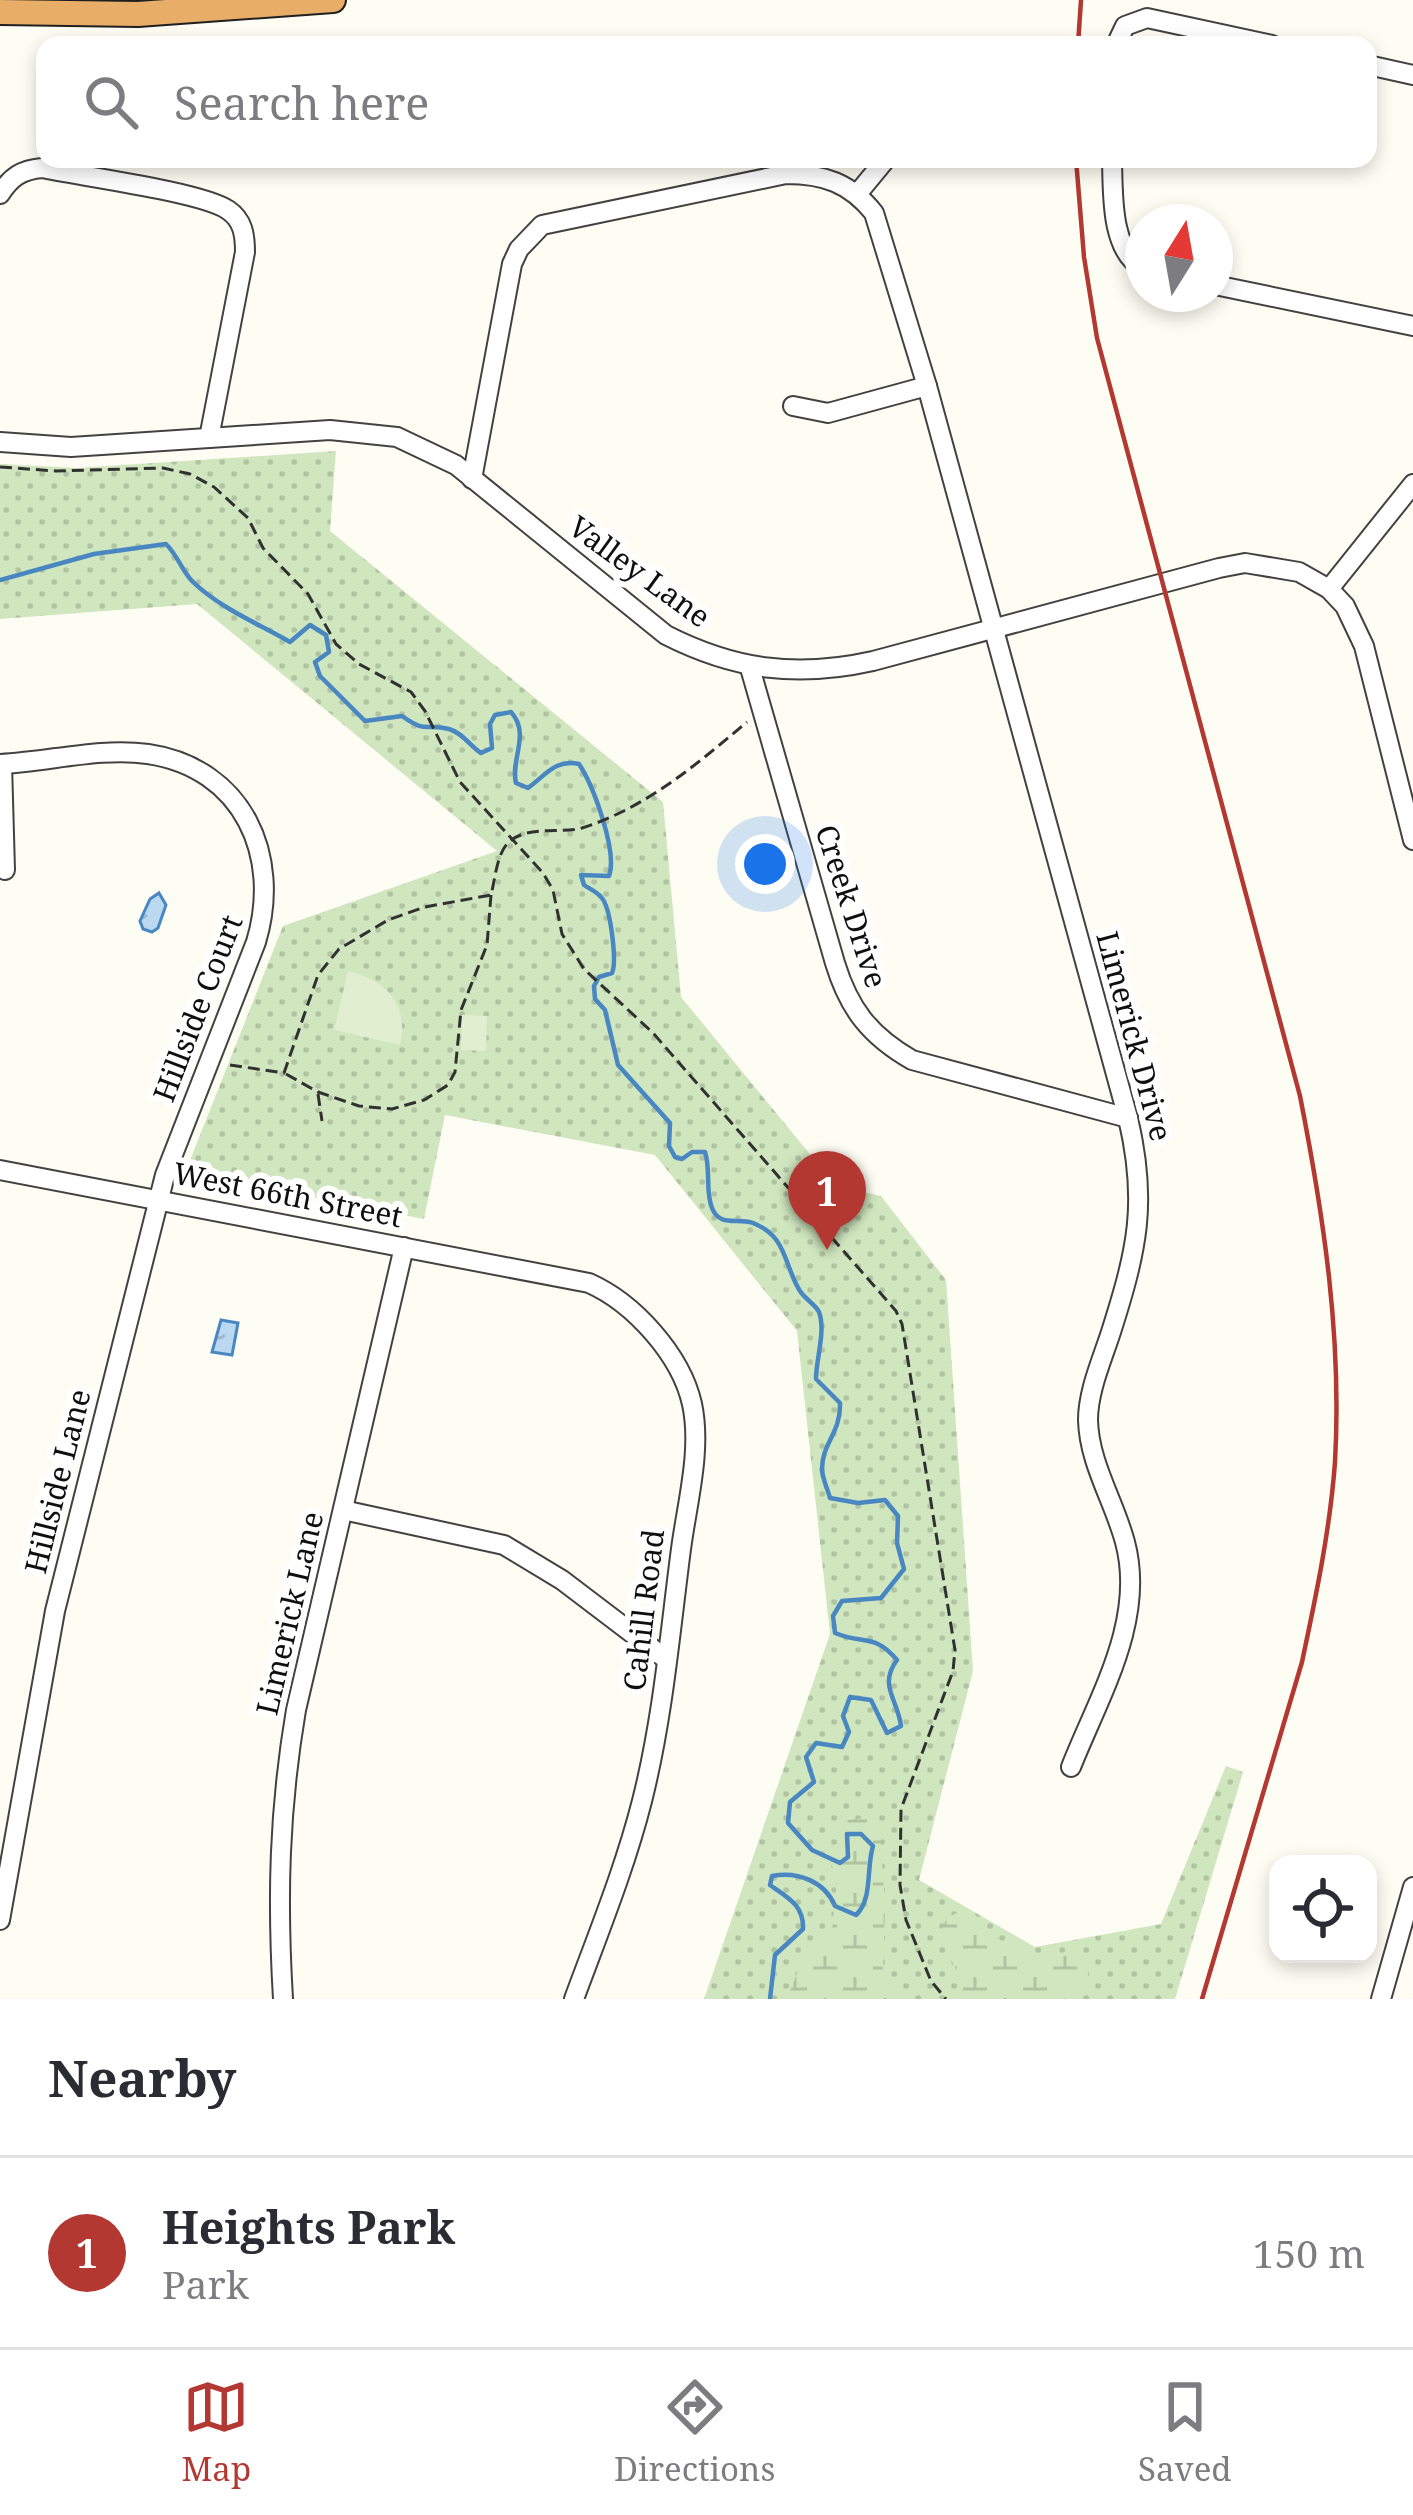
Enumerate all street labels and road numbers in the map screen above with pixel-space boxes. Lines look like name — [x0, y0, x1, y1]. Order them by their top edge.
street label: Valley Lane — [561, 506, 719, 636]
street label: Creek Drive — [806, 819, 898, 993]
street label: Hillside Court — [143, 909, 251, 1107]
street label: Limerick Drive — [1087, 927, 1183, 1145]
street label: West 66th Street — [170, 1152, 406, 1236]
street label: Hillside Lane — [14, 1385, 100, 1577]
street label: Limerick Lane — [246, 1507, 332, 1719]
street label: Cahill Road — [613, 1527, 673, 1693]

